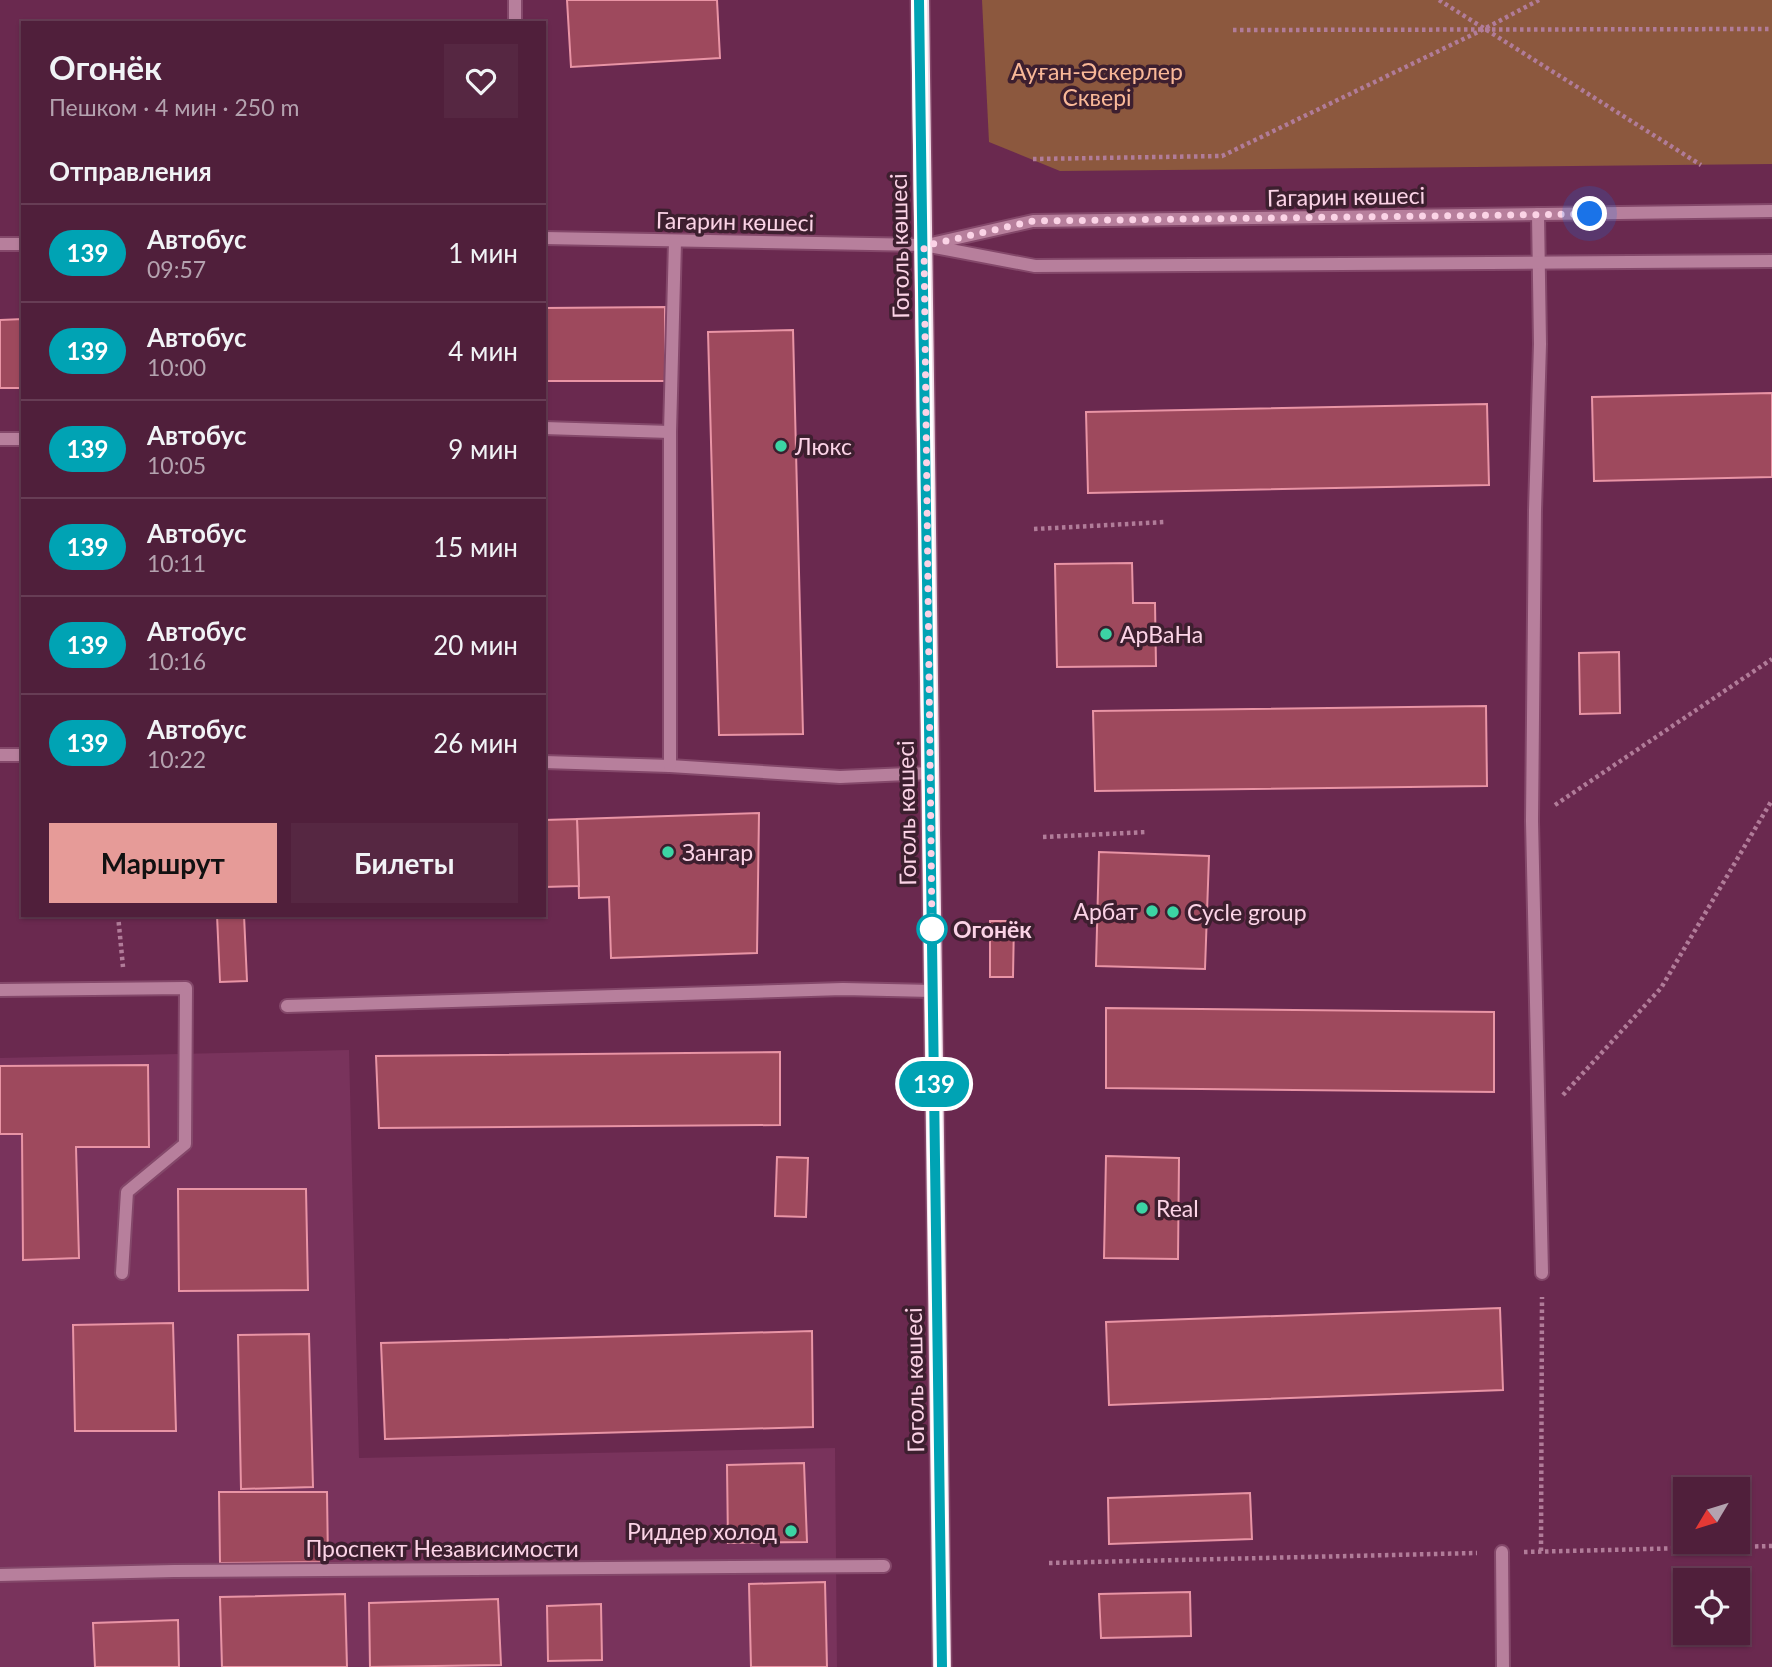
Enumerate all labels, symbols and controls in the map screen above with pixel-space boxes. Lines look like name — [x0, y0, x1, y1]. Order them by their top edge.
button: heart — [444, 44, 518, 118]
text: Огонёк — [49, 47, 162, 87]
park label: Ауған-Әскерлер Сквері — [1011, 57, 1183, 111]
text: Пешком · 4 мин · 250 m — [49, 93, 299, 121]
text: Отправления — [49, 155, 212, 187]
street label: Гоголь көшесі — [884, 173, 914, 319]
street label: Гагарин көшесі — [1267, 181, 1425, 211]
your location — [1572, 196, 1607, 231]
street label: Гагарин көшесі — [656, 206, 814, 236]
text: Автобус — [147, 223, 246, 255]
text: 1 мин — [448, 237, 518, 269]
text: 139 — [67, 238, 108, 267]
text: 09:57 — [147, 255, 206, 283]
text: Автобус — [147, 321, 246, 353]
text: 4 мин — [448, 335, 518, 367]
text: 139 — [67, 336, 108, 365]
text: 10:00 — [147, 353, 206, 381]
text: Автобус — [147, 419, 246, 451]
place label: Люкс — [794, 432, 852, 460]
text: 9 мин — [448, 433, 518, 465]
text: 139 — [67, 434, 108, 463]
marker: Люкс — [773, 438, 789, 454]
text: 10:05 — [147, 451, 206, 479]
text: Автобус — [147, 517, 246, 549]
text: 15 мин — [433, 531, 518, 563]
text: 139 — [67, 532, 108, 561]
text: 10:11 — [147, 549, 206, 577]
text: Автобус — [147, 615, 246, 647]
place label: АрВаНа — [1120, 620, 1203, 648]
marker: АрВаНа — [1098, 626, 1114, 642]
text: 20 мин — [433, 629, 518, 661]
text: 139 — [67, 630, 108, 659]
text: 10:16 — [147, 647, 206, 675]
text: Автобус — [147, 713, 246, 745]
text: 26 мин — [433, 727, 518, 759]
text: 139 — [67, 728, 108, 757]
street label: Гоголь көшесі — [891, 740, 921, 886]
text: 10:22 — [147, 745, 206, 773]
button: Маршрут — [49, 823, 277, 903]
button: Билеты — [291, 823, 518, 903]
place label: Зангар — [682, 838, 753, 866]
marker: Зангар — [660, 844, 676, 860]
place label: Арбат — [1073, 897, 1138, 925]
place label: Cycle group — [1187, 898, 1307, 926]
marker: Арбат — [1144, 903, 1160, 919]
marker: Cycle group — [1165, 904, 1181, 920]
marker: Огонёк — [917, 914, 947, 944]
place label: Огонёк — [953, 915, 1032, 943]
line badge: 139 — [894, 1061, 974, 1107]
text: 139 — [913, 1069, 955, 1098]
place label: Real — [1156, 1194, 1199, 1222]
marker: Real — [1134, 1200, 1150, 1216]
street label: Гоголь көшесі — [899, 1307, 929, 1453]
north arrow — [1673, 1477, 1750, 1554]
map controls — [1673, 1477, 1750, 1645]
place label: Риддер холод — [627, 1517, 777, 1545]
marker: Риддер холод — [783, 1523, 799, 1539]
street label: Проспект Независимости — [305, 1534, 579, 1562]
button: locate — [1673, 1568, 1750, 1645]

